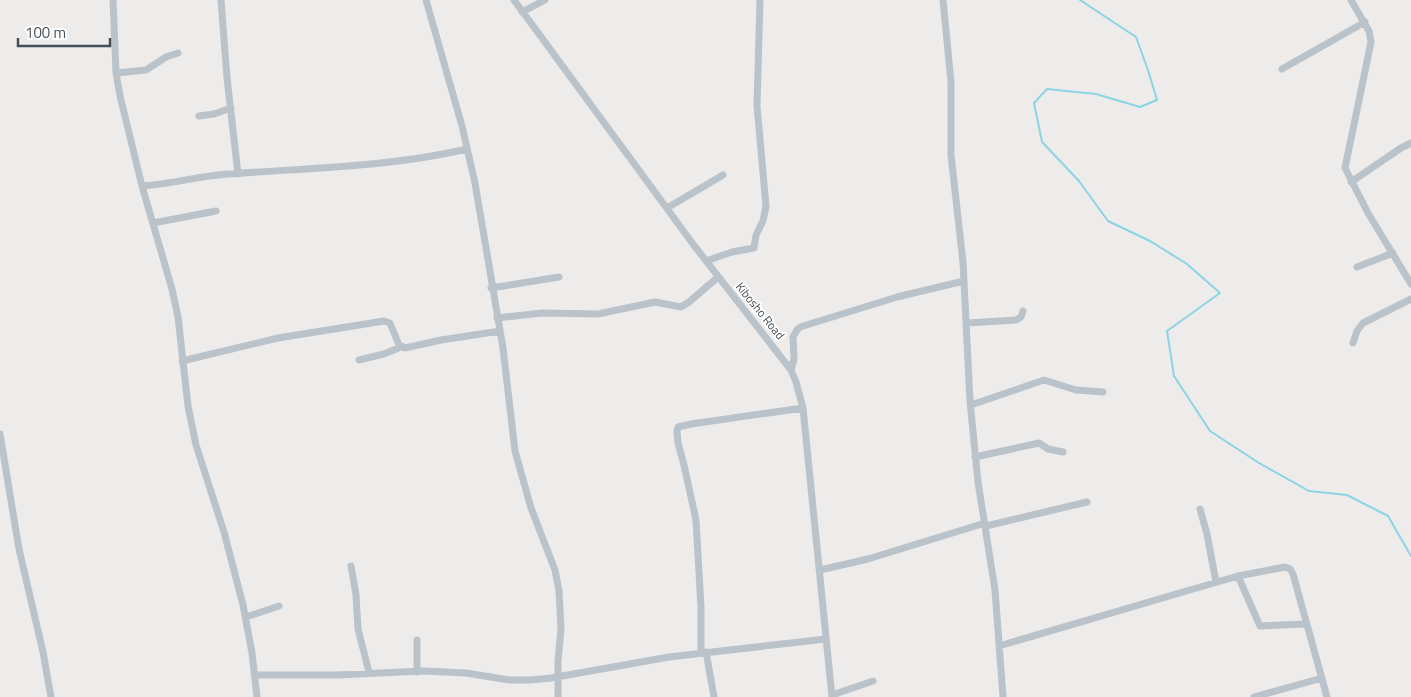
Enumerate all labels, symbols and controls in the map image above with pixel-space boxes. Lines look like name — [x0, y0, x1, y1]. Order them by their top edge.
scale bar — [18, 15, 110, 47]
text: 100 m — [25, 21, 66, 44]
street label: Kibosho Road — [731, 278, 790, 344]

